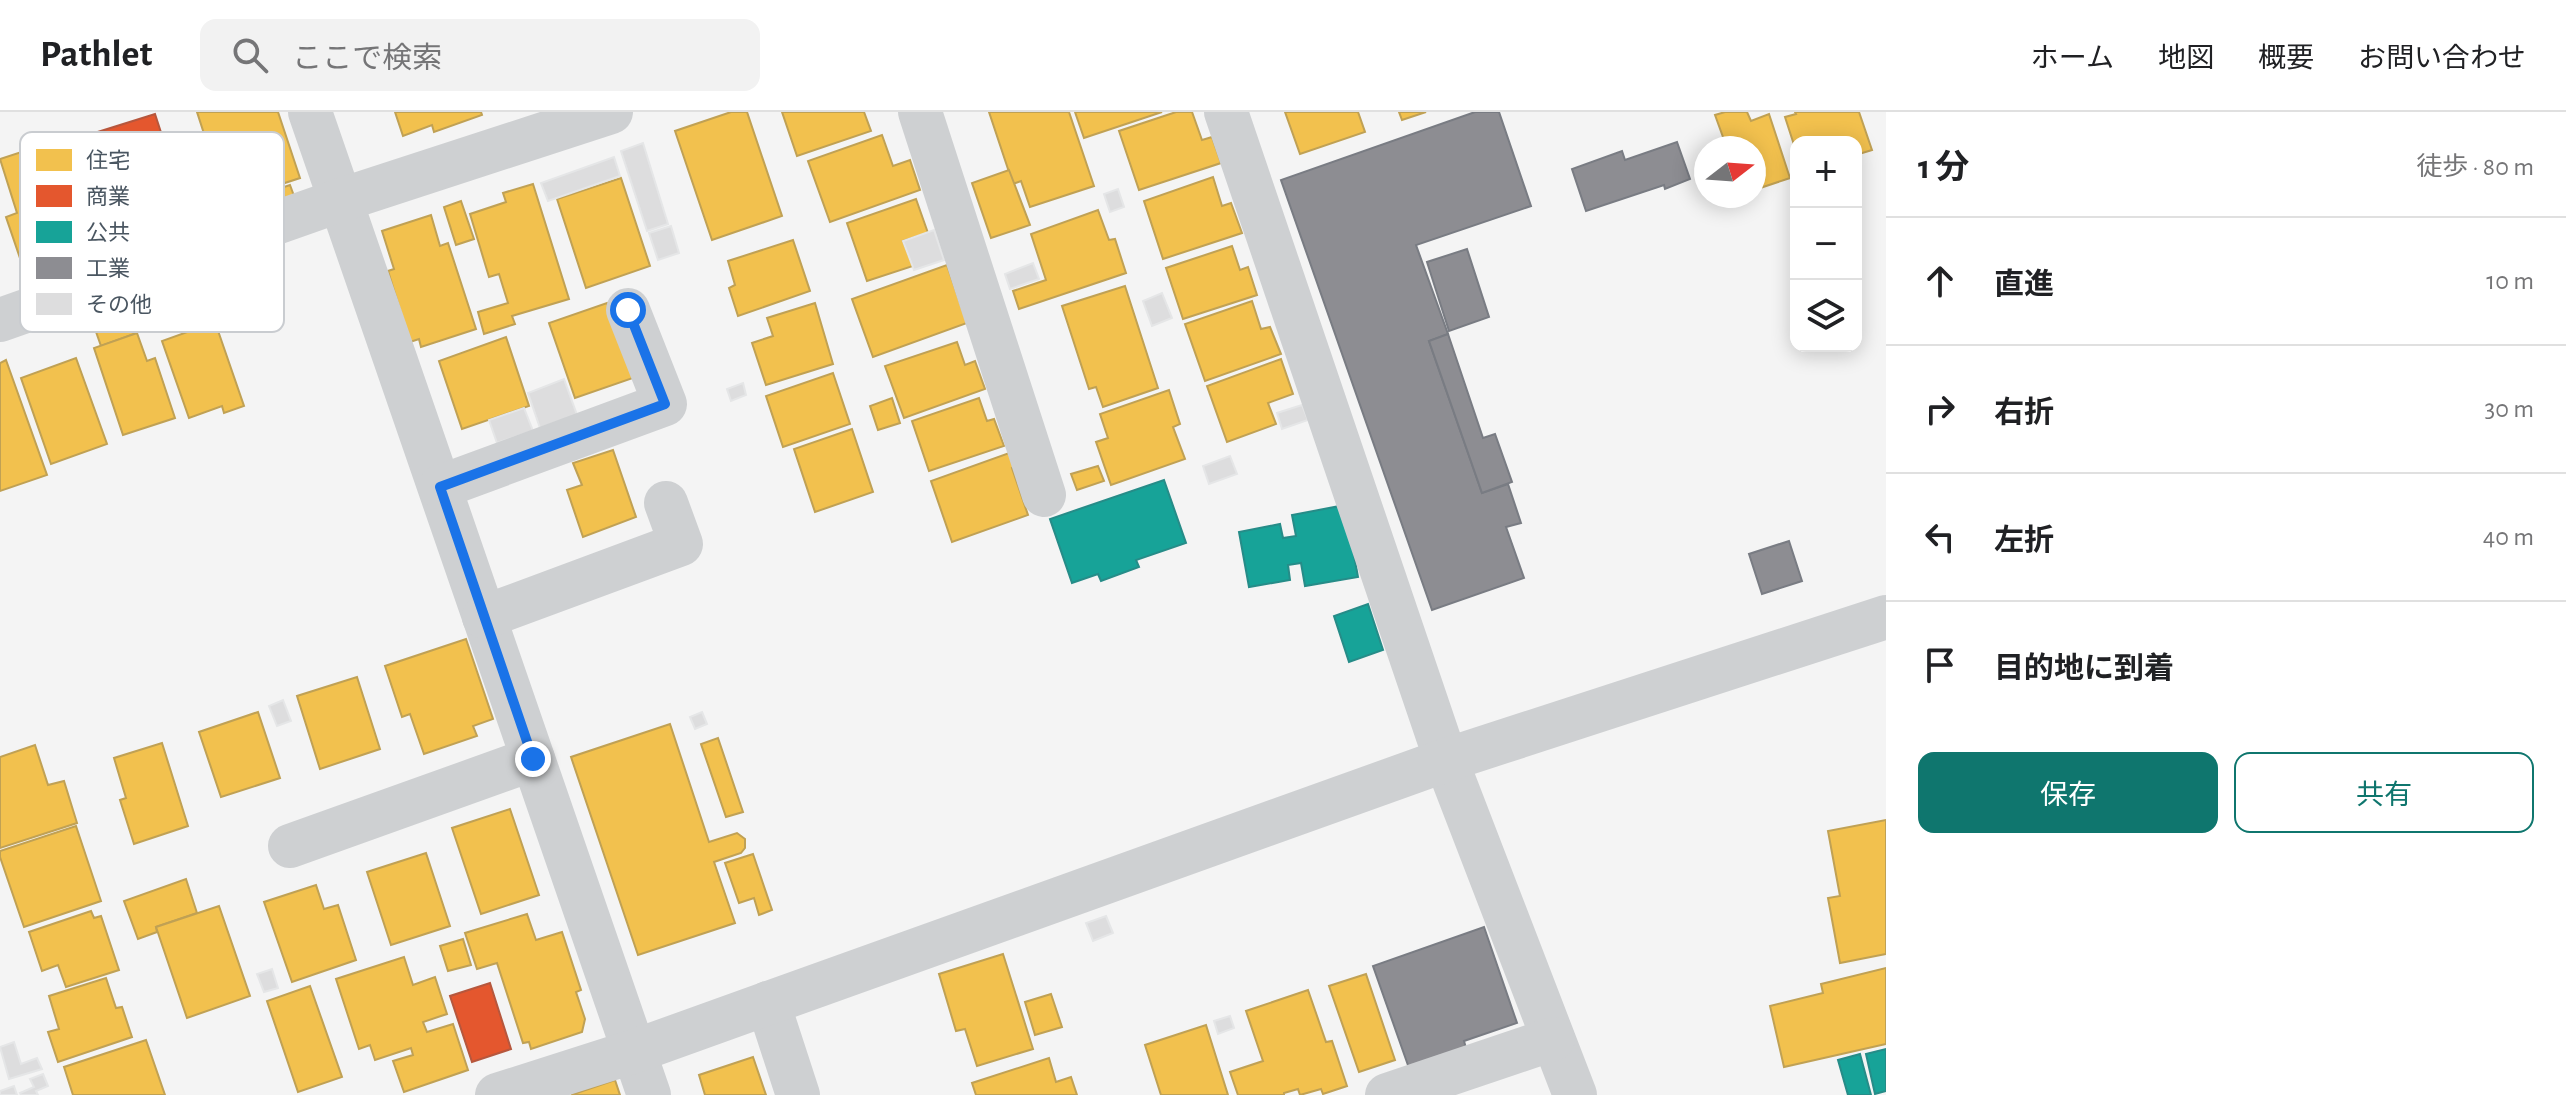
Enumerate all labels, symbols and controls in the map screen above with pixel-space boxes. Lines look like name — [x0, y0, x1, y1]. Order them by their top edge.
search box — [200, 19, 760, 91]
icon: search — [228, 33, 272, 77]
text: Pathlet — [40, 36, 152, 74]
text: ここで検索 — [292, 44, 442, 74]
text: ホーム — [2031, 45, 2114, 73]
text: 地図 — [2158, 45, 2214, 73]
text: 概要 — [2258, 45, 2314, 73]
text: お問い合わせ — [2358, 45, 2526, 73]
legend — [20, 132, 284, 332]
north arrow — [1694, 136, 1766, 208]
map controls — [1790, 136, 1862, 352]
button: + — [1790, 136, 1862, 208]
text: 住宅 — [86, 149, 130, 172]
text: 1 分 — [1918, 151, 1969, 185]
text: 徒歩 · 80 m — [2416, 154, 2534, 180]
text: 商業 — [86, 185, 130, 208]
button: − — [1790, 208, 1862, 280]
text: 公共 — [86, 221, 130, 244]
text: 工業 — [86, 257, 130, 280]
icon: ahead — [1918, 259, 1962, 303]
text: 10 m — [2486, 268, 2534, 294]
text: 直進 — [1994, 270, 2054, 300]
button: layers — [1790, 280, 1862, 352]
route start — [610, 292, 646, 328]
text: その他 — [86, 293, 152, 316]
icon: right — [1918, 387, 1962, 431]
text: 30 m — [2484, 396, 2534, 422]
text: 右折 — [1994, 398, 2054, 428]
icon: left — [1918, 515, 1962, 559]
text: 40 m — [2483, 524, 2534, 550]
text: 左折 — [1994, 526, 2054, 556]
icon: arrive — [1918, 643, 1962, 687]
text: 目的地に到着 — [1994, 654, 2174, 684]
route end — [515, 741, 551, 777]
button: 保存 — [1918, 752, 2218, 833]
button: 共有 — [2234, 752, 2534, 833]

